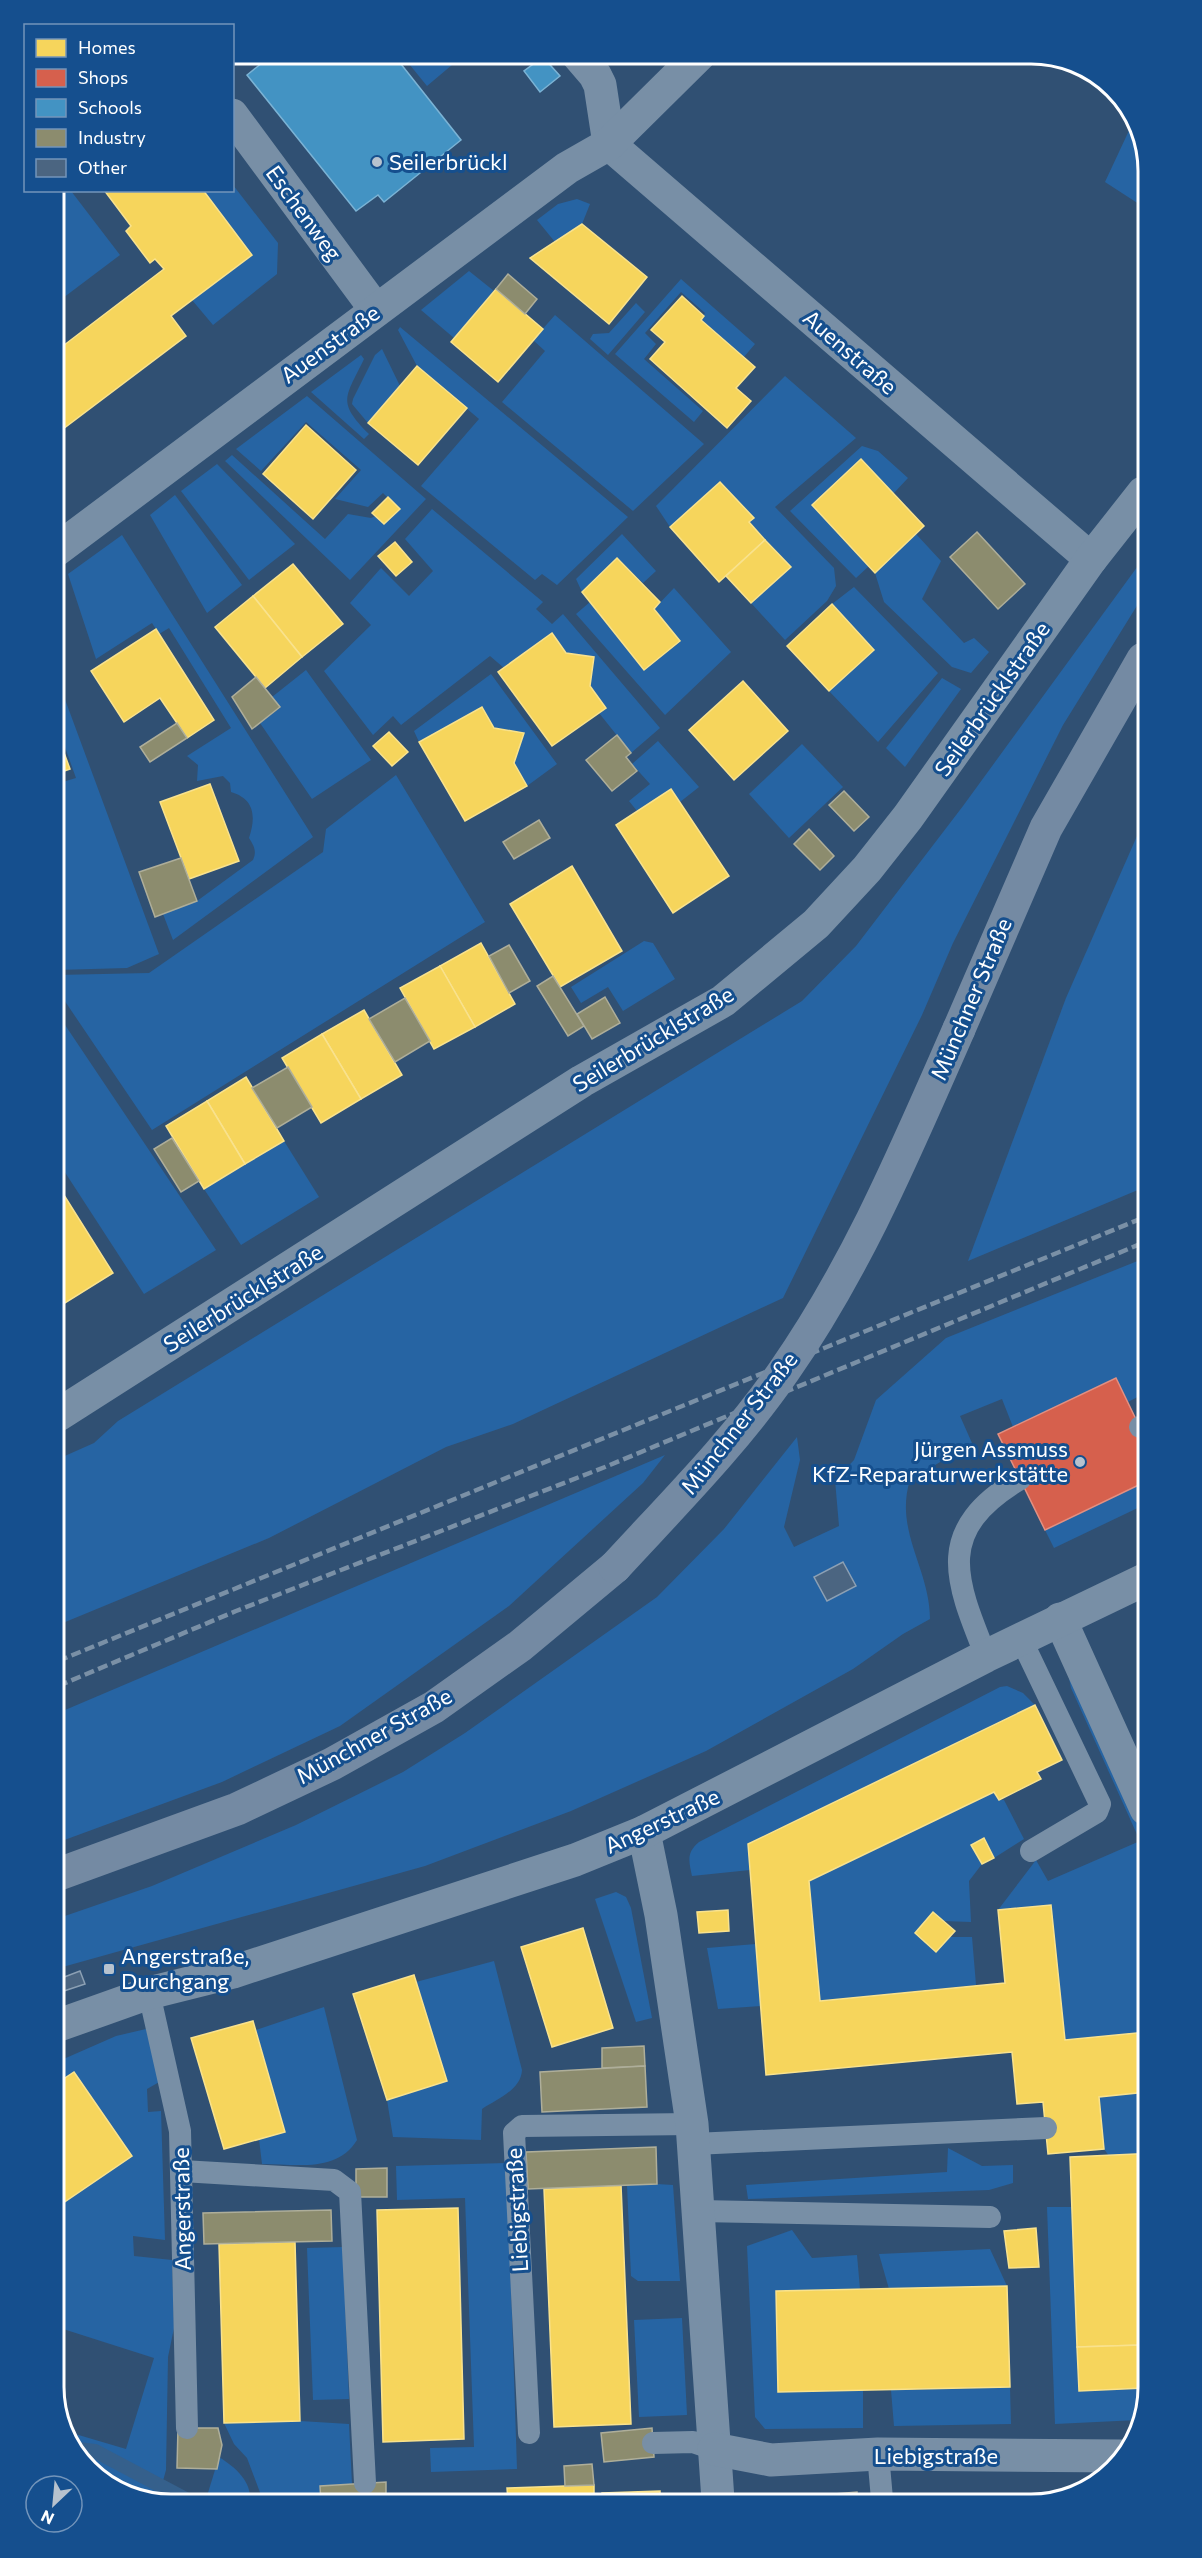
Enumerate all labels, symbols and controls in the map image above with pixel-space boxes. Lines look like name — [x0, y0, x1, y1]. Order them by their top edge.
legend — [24, 24, 234, 192]
text: Homes — [78, 36, 136, 58]
text: Shops — [78, 66, 128, 88]
text: Schools — [78, 96, 142, 118]
text: Industry — [78, 126, 146, 148]
place label: Seilerbrückl — [389, 148, 508, 175]
marker: Seilerbrückl — [370, 155, 384, 169]
text: Other — [78, 156, 127, 178]
street label: Eschenweg — [261, 160, 348, 266]
street label: Auenstraße — [275, 299, 384, 388]
street label: Auenstraße — [798, 304, 903, 400]
street label: Seilerbrücklstraße — [928, 616, 1055, 781]
street label: Münchner Straße — [924, 914, 1017, 1084]
street label: Seilerbrücklstraße — [568, 980, 738, 1097]
street label: Seilerbrücklstraße — [158, 1238, 327, 1357]
street label: Münchner Straße — [675, 1346, 803, 1499]
place label: Jürgen Assmuss KfZ-Reparaturwerkstätte — [812, 1435, 1068, 1487]
marker: Jürgen Assmuss KfZ-Reparaturwerkstätte — [1073, 1455, 1087, 1469]
street label: Münchner Straße — [291, 1682, 456, 1789]
street label: Angerstraße — [600, 1782, 723, 1859]
place label: Angerstraße, Durchgang — [121, 1942, 249, 1994]
marker: Angerstraße, Durchgang — [102, 1962, 116, 1976]
street label: Angerstraße — [167, 2147, 196, 2271]
street label: Liebigstraße — [500, 2147, 533, 2273]
street label: Liebigstraße — [874, 2442, 998, 2469]
north arrow — [24, 2474, 84, 2534]
text: N — [38, 2507, 57, 2529]

